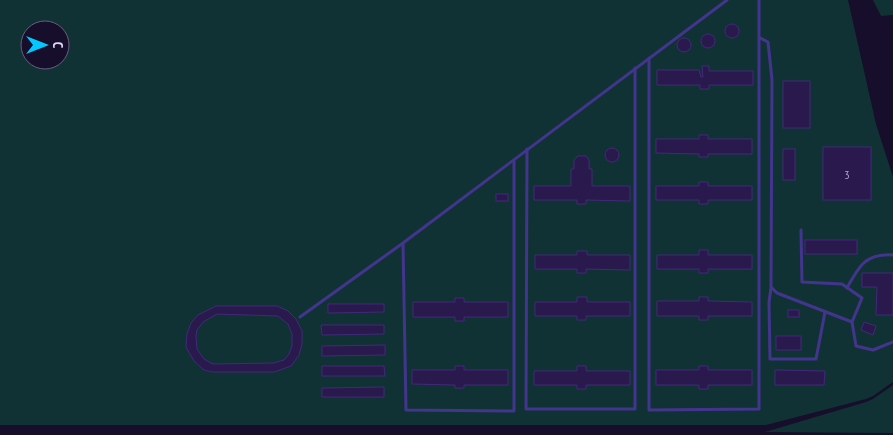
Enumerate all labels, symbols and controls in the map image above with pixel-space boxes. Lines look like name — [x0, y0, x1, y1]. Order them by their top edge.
north arrow — [20, 20, 70, 70]
text: С — [49, 42, 67, 49]
house number: 3 — [844, 167, 850, 182]

